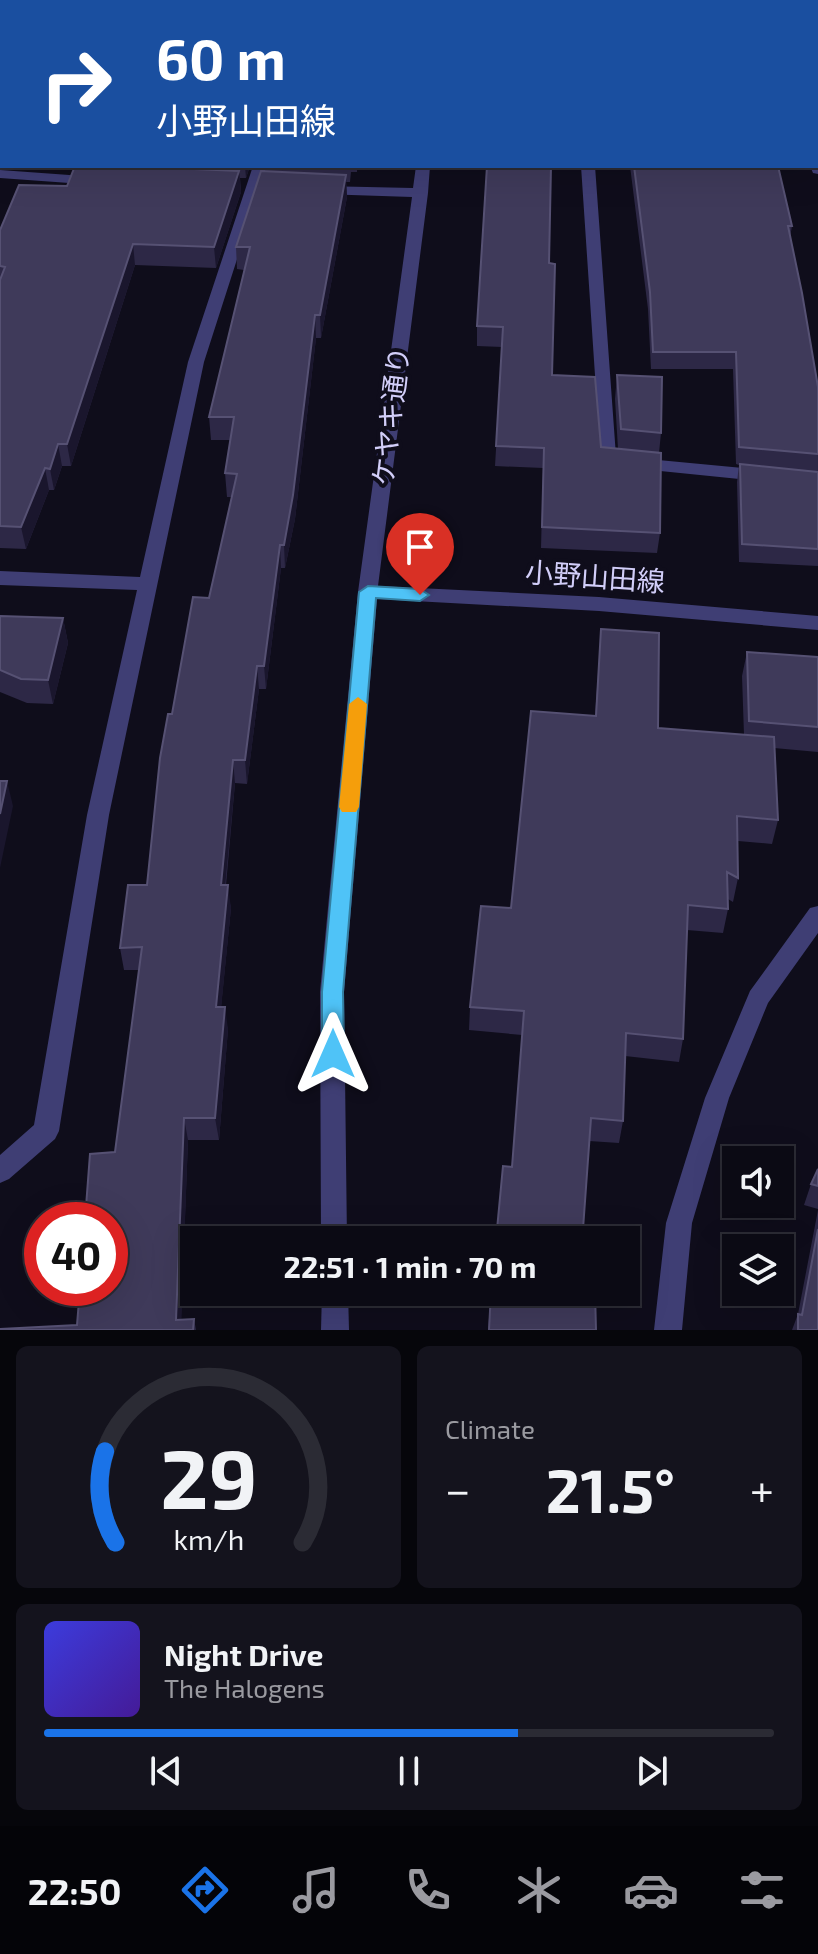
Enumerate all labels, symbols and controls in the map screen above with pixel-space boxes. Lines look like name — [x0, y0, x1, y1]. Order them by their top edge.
text: 60 m — [156, 24, 286, 91]
icon: right — [24, 32, 128, 136]
text: 小野山田線 — [156, 98, 336, 141]
street label: ケヤキ通り — [365, 344, 415, 487]
pin — [386, 513, 454, 595]
icon: arrive — [398, 525, 442, 569]
street label: 小野山田線 — [524, 554, 666, 598]
position arrow — [291, 1012, 375, 1096]
map controls — [722, 1146, 794, 1306]
button: sound — [722, 1146, 794, 1218]
speed limit sign: 40 — [24, 1202, 128, 1306]
button: layers — [722, 1234, 794, 1306]
text: 22:51 · 1 min · 70 m — [284, 1248, 536, 1284]
text: Climate — [445, 1413, 535, 1444]
text: 29 — [160, 1426, 257, 1526]
text: 21.5° — [546, 1453, 675, 1525]
text: − — [445, 1462, 471, 1515]
text: + — [750, 1462, 774, 1515]
text: km/h — [173, 1521, 244, 1556]
text: Night Drive — [164, 1636, 323, 1672]
text: The Halogens — [164, 1672, 325, 1703]
icon: previous — [144, 1749, 188, 1793]
icon: pause — [387, 1749, 431, 1793]
icon: next — [630, 1749, 674, 1793]
icon: directions — [177, 1862, 233, 1918]
icon: music — [288, 1862, 344, 1918]
icon: phone — [400, 1862, 456, 1918]
icon: climate — [511, 1862, 567, 1918]
icon: car — [623, 1862, 679, 1918]
icon: filters — [734, 1862, 790, 1918]
text: 22:50 — [28, 1869, 121, 1912]

